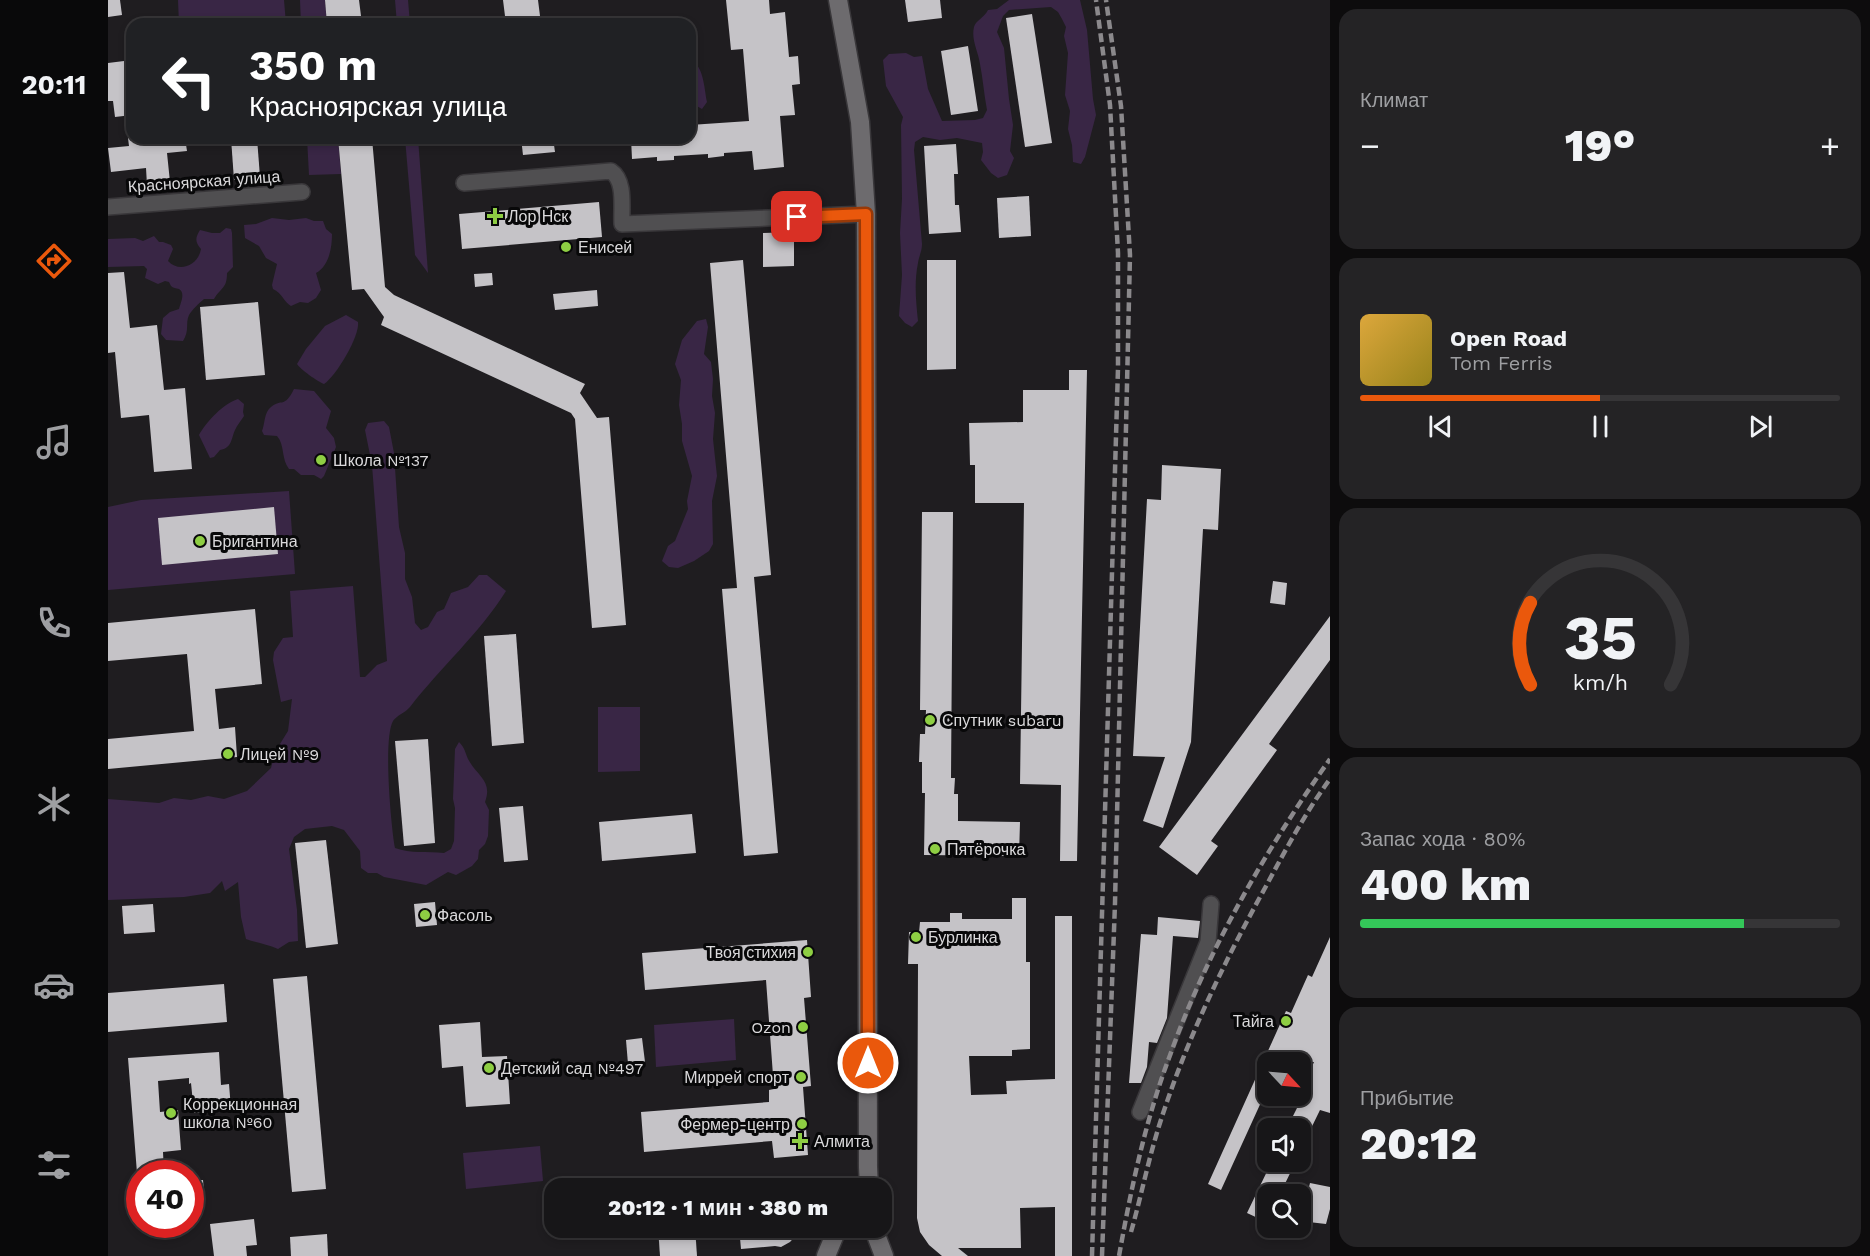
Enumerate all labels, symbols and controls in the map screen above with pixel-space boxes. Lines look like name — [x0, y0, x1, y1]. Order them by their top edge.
text: 350 m — [249, 41, 377, 90]
icon: left — [150, 42, 228, 120]
text: 20:11 — [22, 69, 86, 101]
text: Климат — [1360, 88, 1428, 112]
text: Красноярская улица — [249, 91, 507, 123]
text: 19° — [1565, 119, 1635, 172]
text: − — [1360, 126, 1380, 165]
text: + — [1820, 126, 1840, 165]
street label: Красноярская улица — [127, 167, 281, 196]
pin — [771, 191, 822, 242]
icon: arrive — [780, 200, 813, 233]
marker: Лор Нск — [486, 207, 504, 225]
place label: Лор Нск — [508, 207, 569, 226]
place label: Енисей — [578, 238, 632, 257]
icon: directions — [33, 240, 75, 282]
marker: Енисей — [559, 240, 573, 254]
text: Open Road — [1450, 326, 1567, 351]
text: Tom Ferris — [1450, 351, 1553, 375]
icon: previous — [1424, 410, 1457, 443]
icon: pause — [1584, 410, 1617, 443]
icon: next — [1744, 410, 1777, 443]
icon: music — [33, 421, 75, 463]
place label: Школа №137 — [333, 451, 429, 470]
marker: Школа №137 — [314, 453, 328, 467]
place label: Бригантина — [212, 532, 298, 551]
marker: Бригантина — [193, 534, 207, 548]
text: 35 — [1563, 601, 1637, 674]
icon: phone — [33, 602, 75, 644]
text: km/h — [1572, 670, 1628, 695]
place label: Спутник subaru — [942, 711, 1062, 730]
marker: Спутник subaru — [923, 713, 937, 727]
place label: Лицей №9 — [240, 745, 319, 764]
marker: Лицей №9 — [221, 747, 235, 761]
icon: climate — [33, 783, 75, 825]
text: Запас хода · 80% — [1360, 827, 1525, 851]
place label: Пятёрочка — [947, 840, 1026, 859]
marker: Пятёрочка — [928, 842, 942, 856]
text: 400 km — [1360, 858, 1531, 911]
place label: Фасоль — [437, 906, 492, 925]
marker: Фасоль — [418, 908, 432, 922]
place label: Бурлинка — [928, 928, 998, 947]
marker: Бурлинка — [909, 930, 923, 944]
place label: Твоя стихия — [706, 943, 796, 962]
marker: Твоя стихия — [801, 945, 815, 959]
icon: car — [33, 964, 75, 1006]
place label: Тайга — [1233, 1012, 1274, 1031]
marker: Тайга — [1279, 1014, 1293, 1028]
place label: Ozon — [751, 1018, 791, 1037]
marker: Ozon — [796, 1020, 810, 1034]
position arrow — [836, 1031, 900, 1095]
north arrow — [1257, 1052, 1311, 1106]
map controls — [1257, 1052, 1311, 1238]
place label: Детский сад №497 — [501, 1059, 643, 1078]
marker: Детский сад №497 — [482, 1061, 496, 1075]
place label: Миррей спорт — [684, 1068, 790, 1087]
marker: Миррей спорт — [794, 1070, 808, 1084]
text: Прибытие — [1360, 1086, 1454, 1110]
place label: Коррекционная школа №60 — [183, 1095, 297, 1132]
marker: Коррекционная школа №60 — [164, 1106, 178, 1120]
place label: Фермер-центр — [680, 1115, 790, 1134]
marker: Фермер-центр — [795, 1117, 809, 1131]
text: 20:12 — [1360, 1117, 1477, 1170]
button: sound — [1257, 1118, 1311, 1172]
marker: Алмита — [791, 1132, 809, 1150]
place label: Алмита — [814, 1132, 870, 1151]
icon: filters — [33, 1144, 75, 1186]
speed limit sign: 40 — [126, 1160, 204, 1238]
button: search — [1257, 1184, 1311, 1238]
text: 20:12 · 1 мин · 380 m — [608, 1195, 828, 1220]

